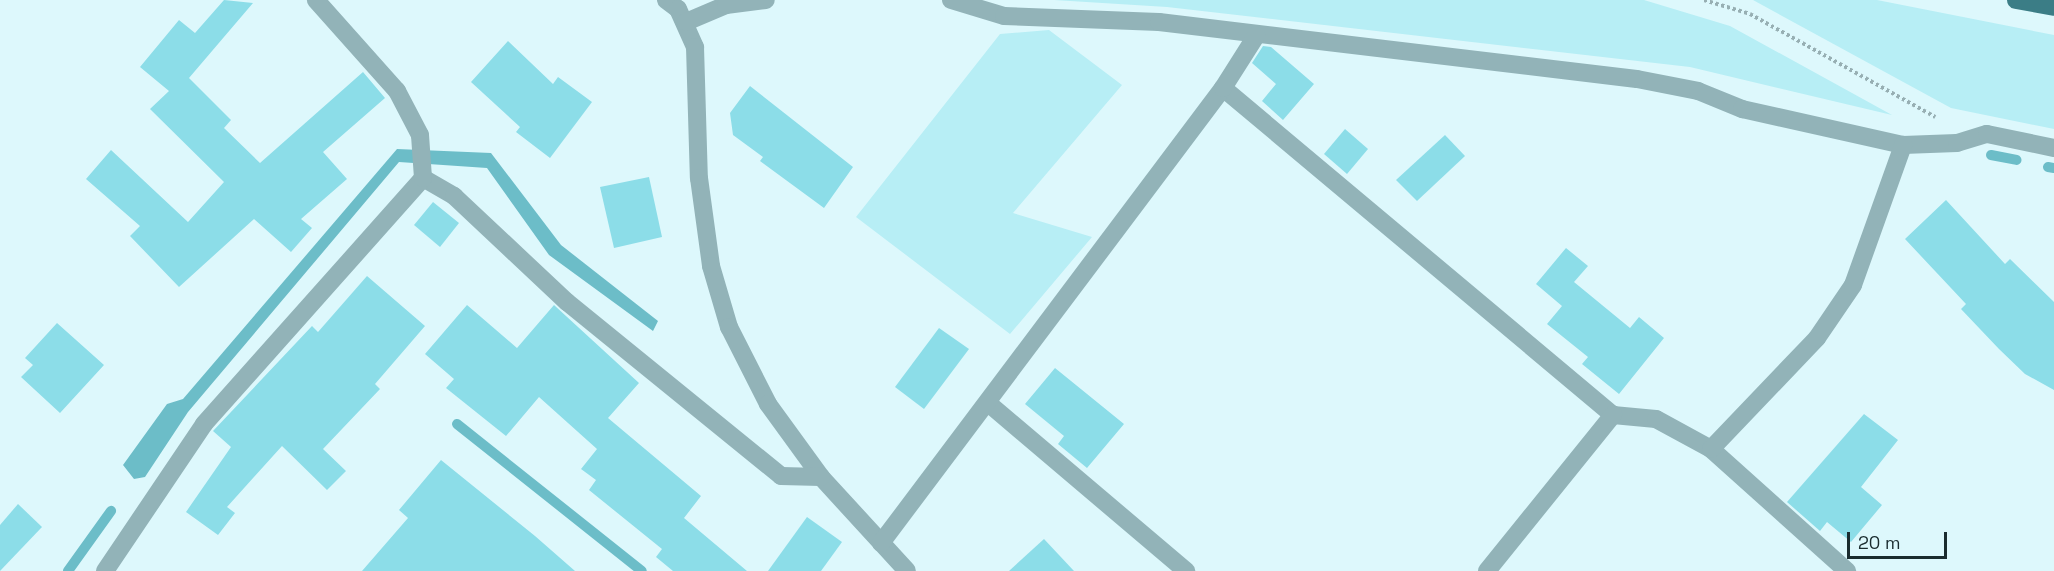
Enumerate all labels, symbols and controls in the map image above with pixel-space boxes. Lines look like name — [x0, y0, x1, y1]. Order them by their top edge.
scale bar — [1850, 520, 1950, 558]
text: 20 m — [1858, 531, 1901, 554]

